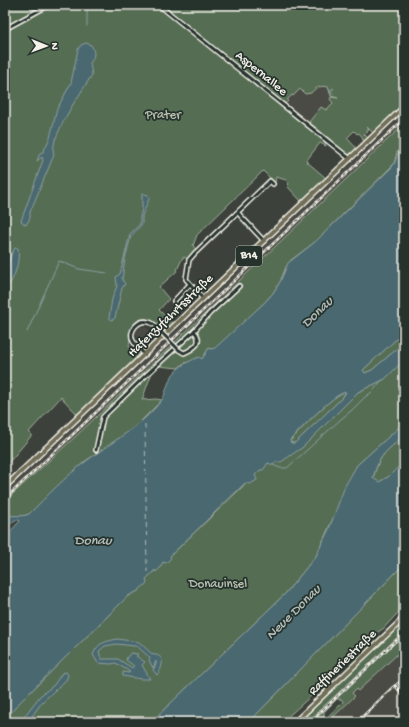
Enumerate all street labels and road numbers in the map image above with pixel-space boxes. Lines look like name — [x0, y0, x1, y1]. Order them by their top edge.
street label: Aspernallee — [232, 48, 290, 100]
road number: B14 — [236, 246, 262, 266]
street label: Hafenzufahrtsstraße — [125, 271, 217, 361]
street label: Raffineriestraße — [306, 627, 380, 699]

